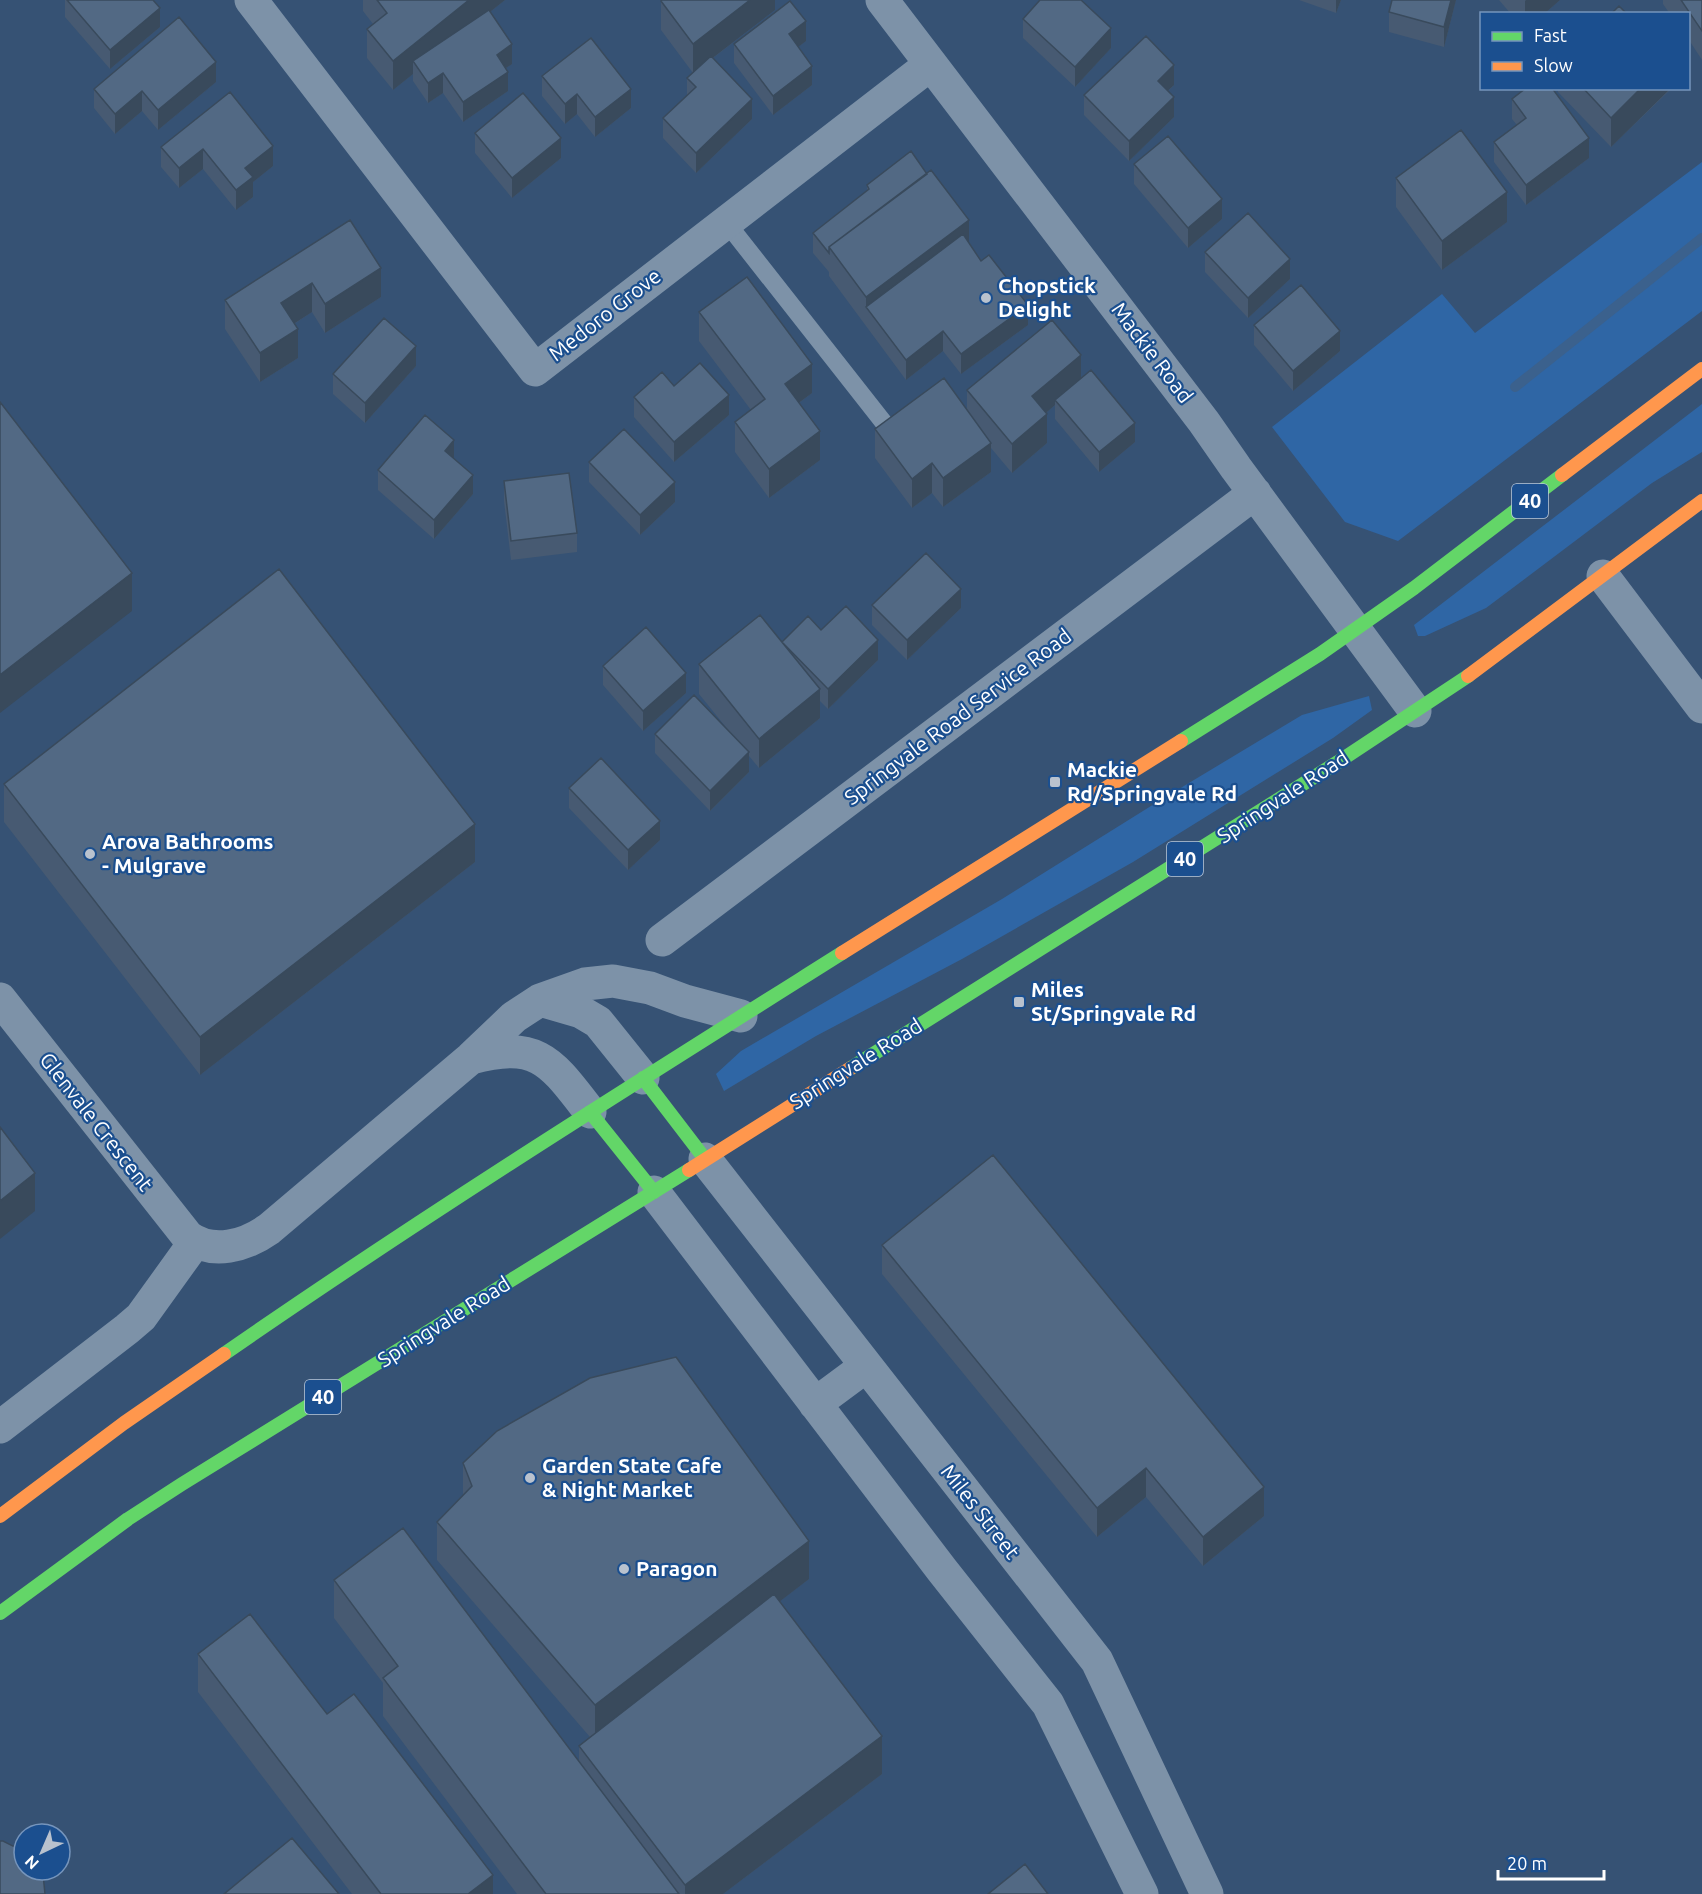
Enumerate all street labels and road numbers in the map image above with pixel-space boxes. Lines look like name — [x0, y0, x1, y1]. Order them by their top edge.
street label: Medoro Grove — [544, 263, 665, 365]
street label: Mackie Road — [1107, 298, 1198, 407]
road number: 40 — [1512, 484, 1548, 518]
street label: Springvale Road Service Road — [839, 623, 1075, 809]
street label: Springvale Road — [1212, 745, 1353, 848]
road number: 40 — [1167, 842, 1203, 876]
street label: Springvale Road — [785, 1013, 926, 1114]
street label: Glenvale Crescent — [35, 1047, 158, 1195]
street label: Springvale Road — [373, 1271, 514, 1372]
road number: 40 — [305, 1380, 341, 1414]
street label: Miles Street — [937, 1459, 1025, 1563]

